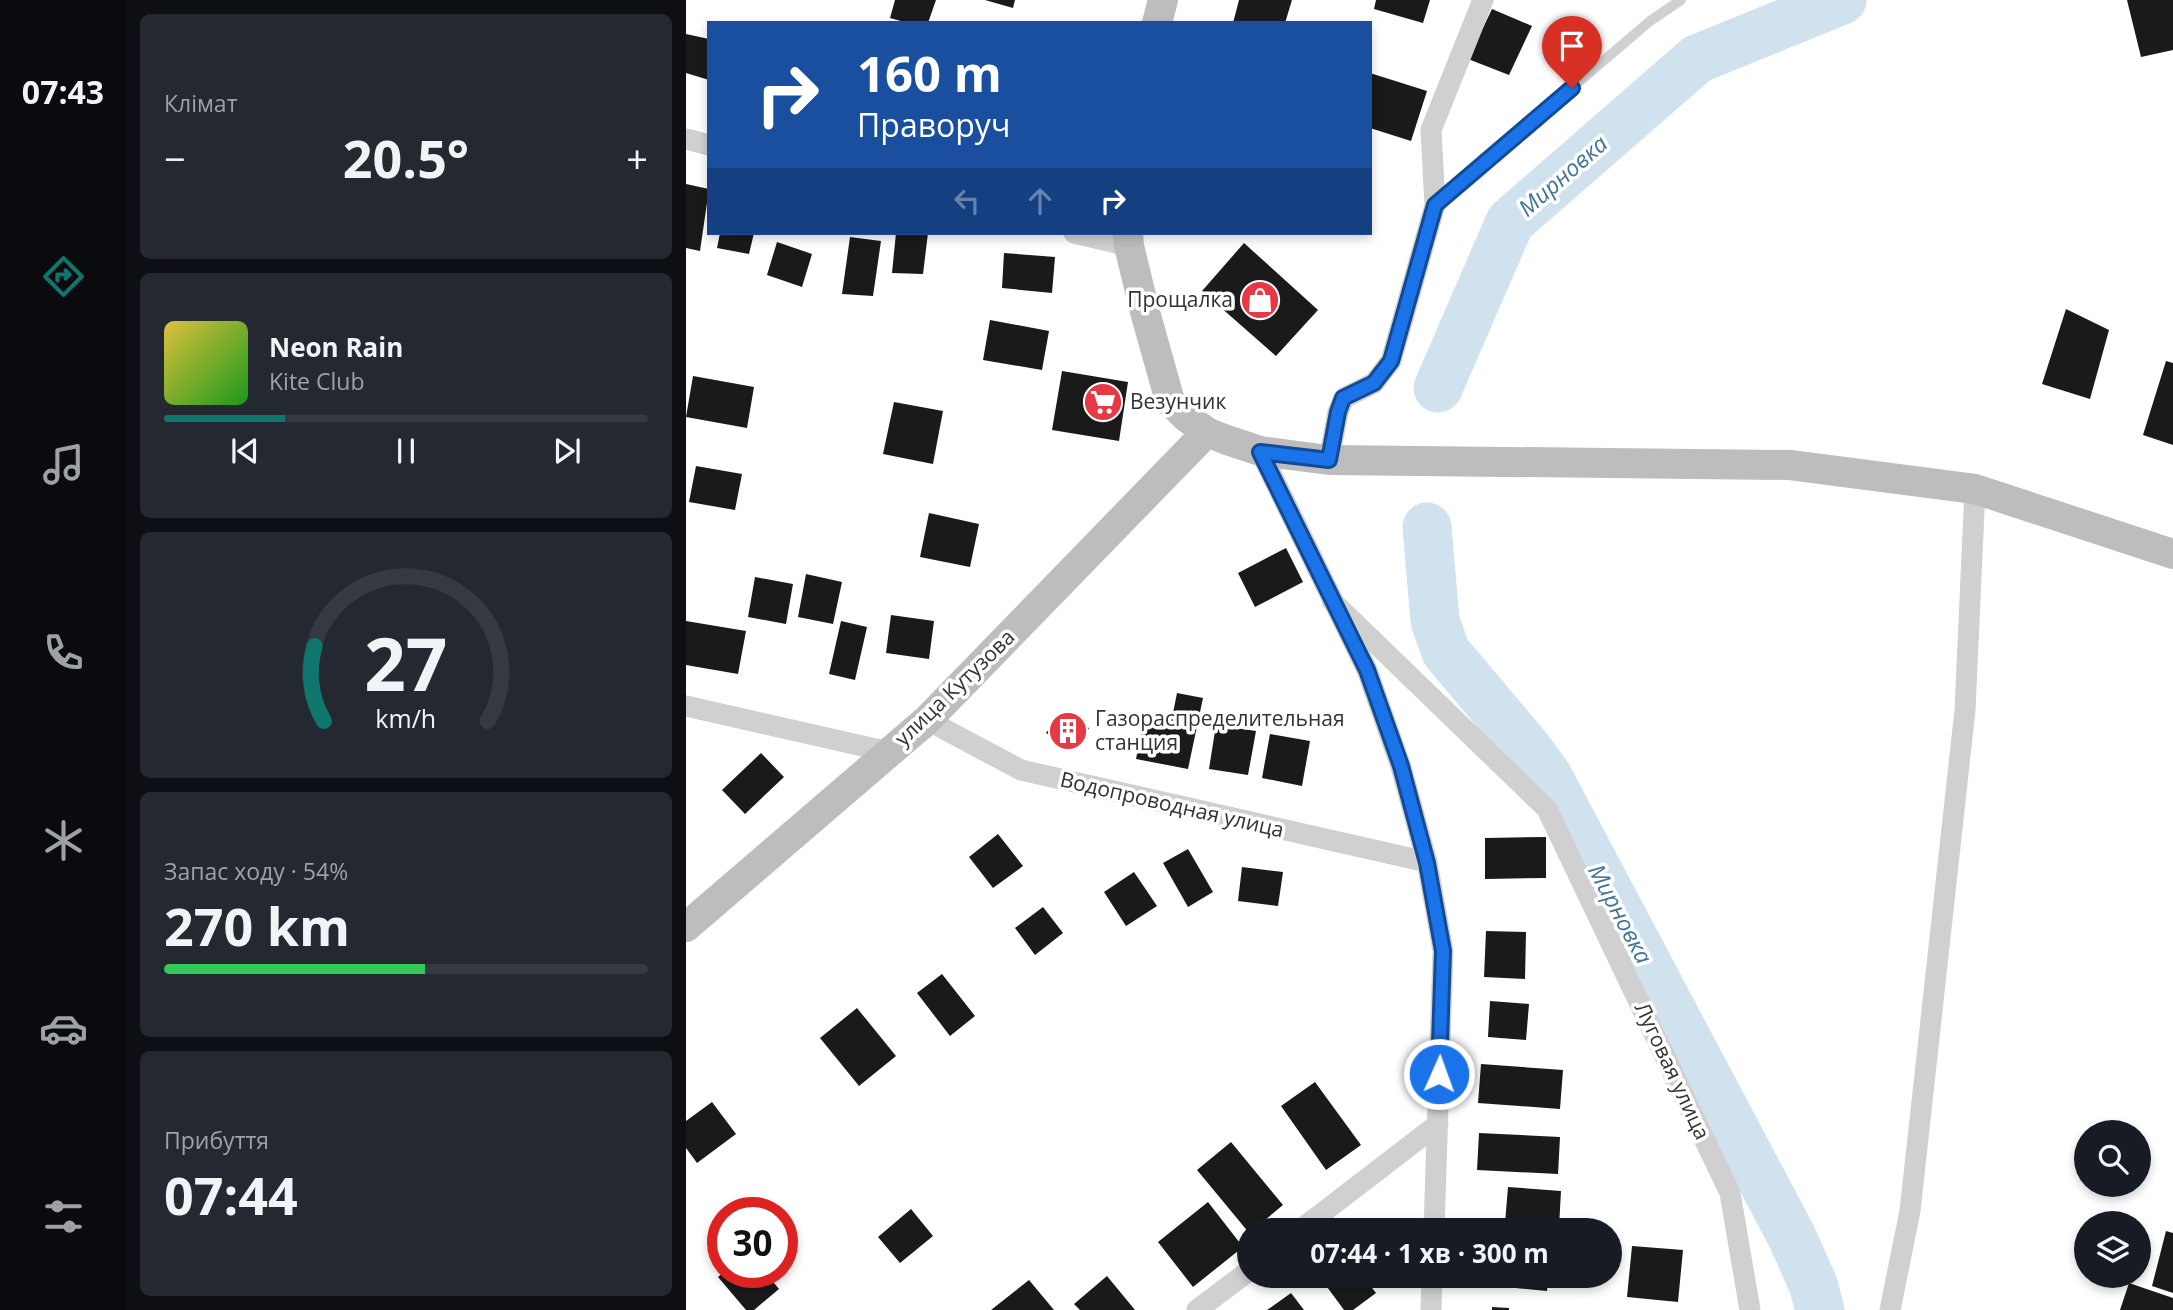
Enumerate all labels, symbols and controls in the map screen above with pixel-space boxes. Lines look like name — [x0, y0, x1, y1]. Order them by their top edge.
pin — [1542, 16, 1602, 88]
icon: arrive — [1553, 27, 1591, 65]
text: 160 m — [857, 40, 1002, 106]
icon: right — [742, 49, 833, 140]
text: 07:43 — [22, 70, 104, 113]
text: Клімат — [164, 87, 237, 119]
text: Праворуч — [857, 103, 1010, 146]
text: 20.5° — [343, 122, 469, 193]
water label: Мирновка — [1511, 127, 1614, 223]
text: − — [164, 132, 186, 184]
text: + — [626, 132, 648, 184]
icon: left — [948, 182, 986, 220]
icon: ahead — [1021, 182, 1059, 220]
icon: right — [1094, 182, 1132, 220]
icon: directions — [39, 252, 88, 301]
shop icon: Прощалка — [1239, 279, 1281, 321]
place label: Прощалка — [1127, 285, 1233, 313]
text: Neon Rain — [269, 329, 403, 365]
text: Kite Club — [269, 365, 364, 397]
supermarket icon: Везунчик — [1082, 381, 1124, 423]
place label: Везунчик — [1130, 387, 1226, 415]
icon: previous — [226, 432, 264, 470]
icon: pause — [387, 432, 425, 470]
icon: next — [548, 432, 586, 470]
icon: music — [39, 440, 88, 489]
text: 27 — [364, 613, 448, 712]
street label: улица Кутузова — [888, 623, 1020, 752]
icon: phone — [39, 628, 88, 677]
text: km/h — [376, 701, 436, 735]
place label: Газораспределительная станция — [1095, 704, 1345, 756]
building icon: Газораспределительная станция — [1047, 710, 1089, 752]
street label: Водопроводная улица — [1058, 765, 1287, 843]
icon: climate — [39, 816, 88, 865]
text: Запас ходу · 54% — [164, 855, 348, 887]
water label: Мирновка — [1581, 858, 1661, 969]
text: 270 km — [164, 890, 350, 961]
street label: Луговая улица — [1629, 997, 1717, 1144]
icon: car — [39, 1004, 88, 1053]
position arrow — [1402, 1037, 1476, 1111]
map controls — [2074, 1120, 2151, 1288]
button: search — [2074, 1120, 2151, 1197]
text: Прибуття — [164, 1124, 269, 1156]
text: 07:44 — [164, 1159, 298, 1230]
icon: filters — [39, 1192, 88, 1241]
speed limit sign: 30 — [707, 1197, 798, 1288]
button: layers — [2074, 1211, 2151, 1288]
text: 07:44 · 1 хв · 300 m — [1310, 1235, 1549, 1271]

